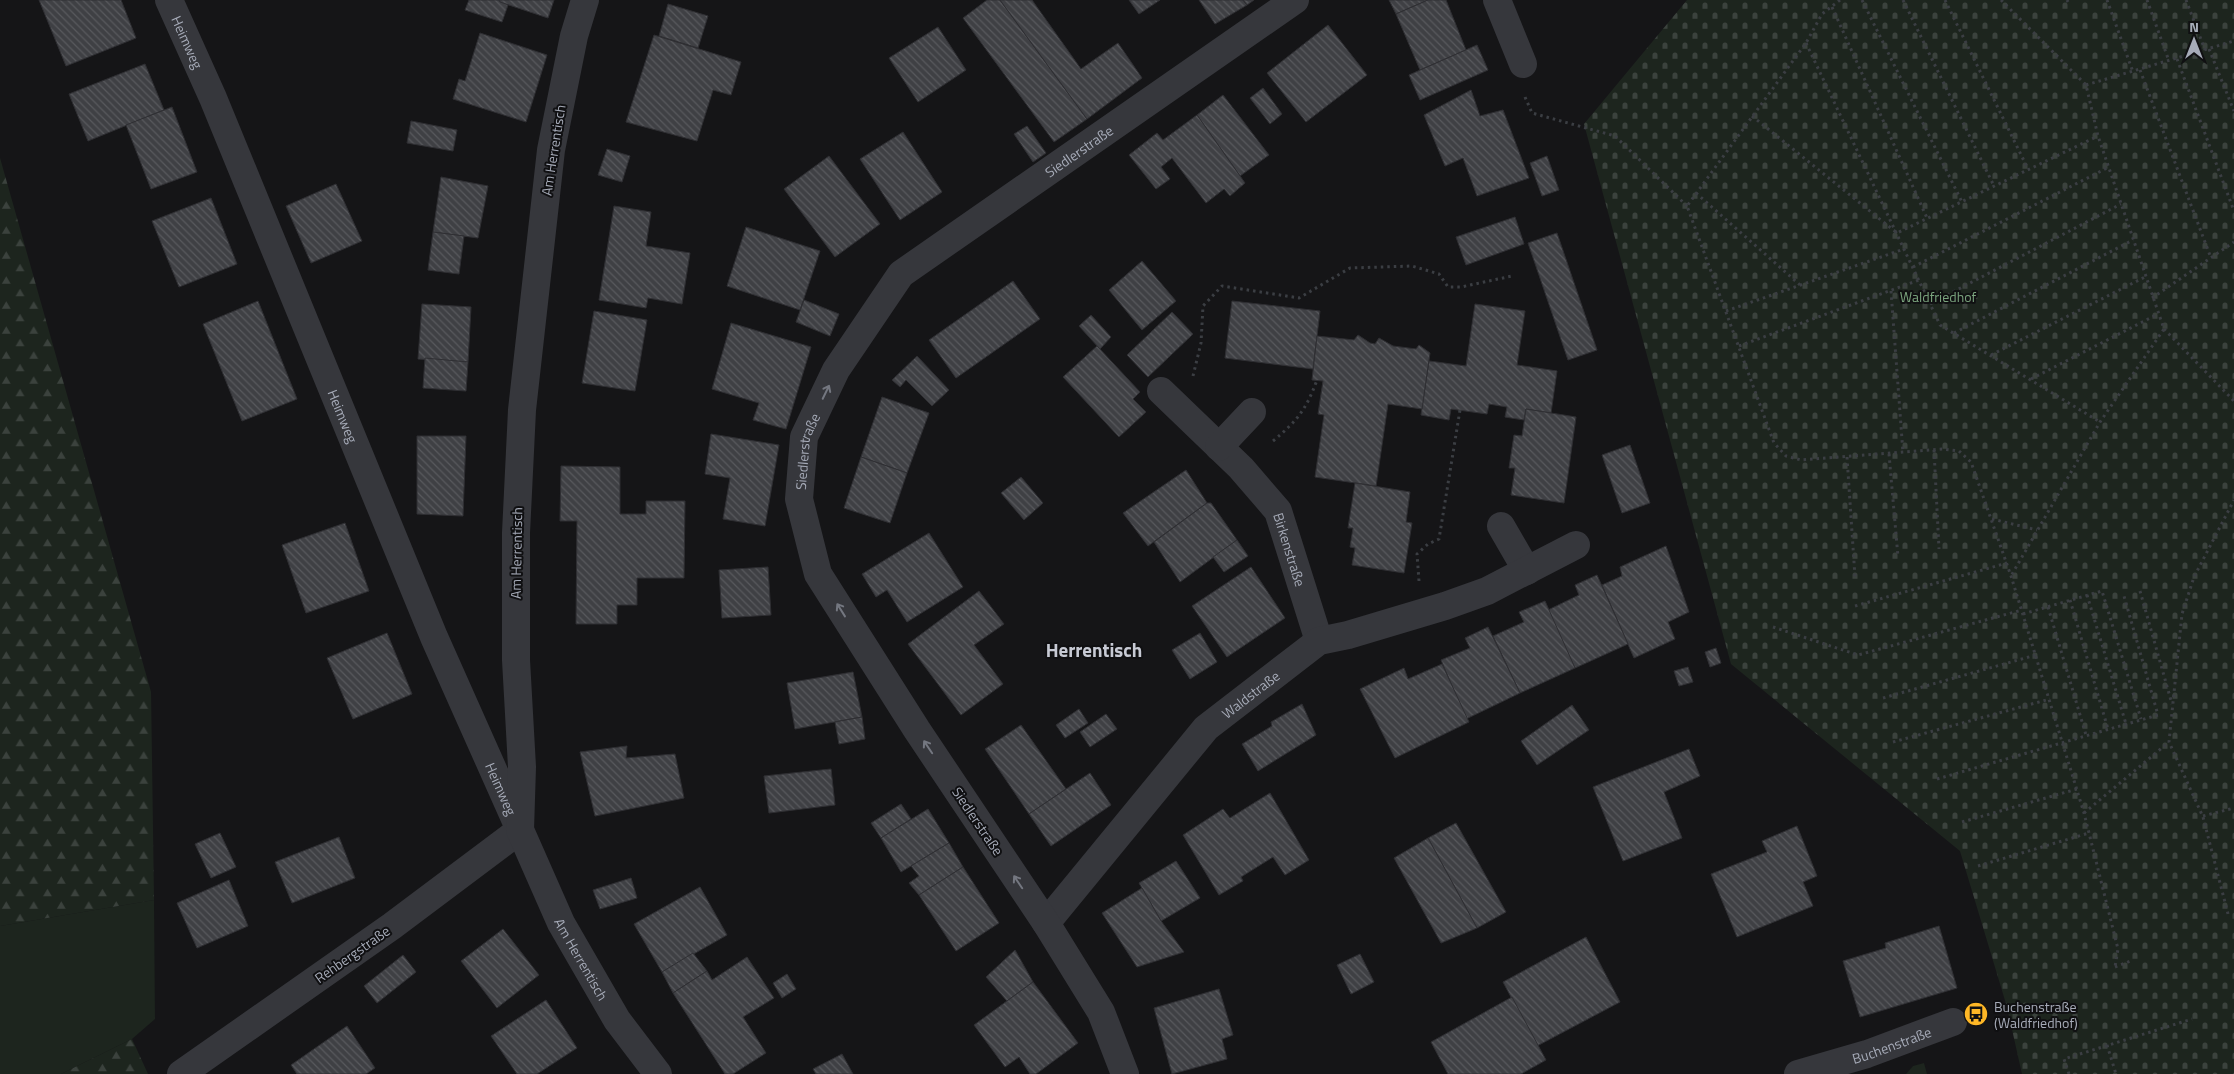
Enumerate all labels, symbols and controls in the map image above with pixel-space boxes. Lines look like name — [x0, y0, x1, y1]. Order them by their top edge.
street label: Heimweg — [167, 12, 209, 72]
north arrow — [2169, 15, 2219, 65]
text: N — [2189, 16, 2199, 37]
street label: Am Herrentisch — [535, 103, 571, 197]
street label: Siedlerstraße — [1040, 119, 1117, 182]
park label: Waldfriedhof — [1900, 286, 1977, 307]
one-way arrow — [821, 385, 831, 400]
street label: Heimweg — [323, 386, 364, 446]
street label: Siedlerstraße — [789, 409, 825, 491]
street label: Am Herrentisch — [505, 507, 527, 599]
street label: Birkenstraße — [1269, 510, 1312, 589]
one-way arrow — [835, 604, 845, 618]
district label: Herrentisch — [1046, 635, 1142, 664]
street label: Waldstraße — [1217, 665, 1284, 723]
one-way arrow — [923, 741, 933, 755]
street label: Heimweg — [481, 759, 523, 819]
street label: Siedlerstraße — [947, 783, 1009, 859]
one-way arrow — [1013, 875, 1024, 889]
street label: Am Herrentisch — [550, 915, 614, 1004]
street label: Rehbergstraße — [310, 920, 394, 988]
place label: Buchenstraße (Waldfriedhof) — [1994, 996, 2078, 1033]
bus stop icon: Buchenstraße (Waldfriedhof) — [1963, 1001, 1989, 1027]
street label: Buchenstraße — [1849, 1021, 1934, 1068]

